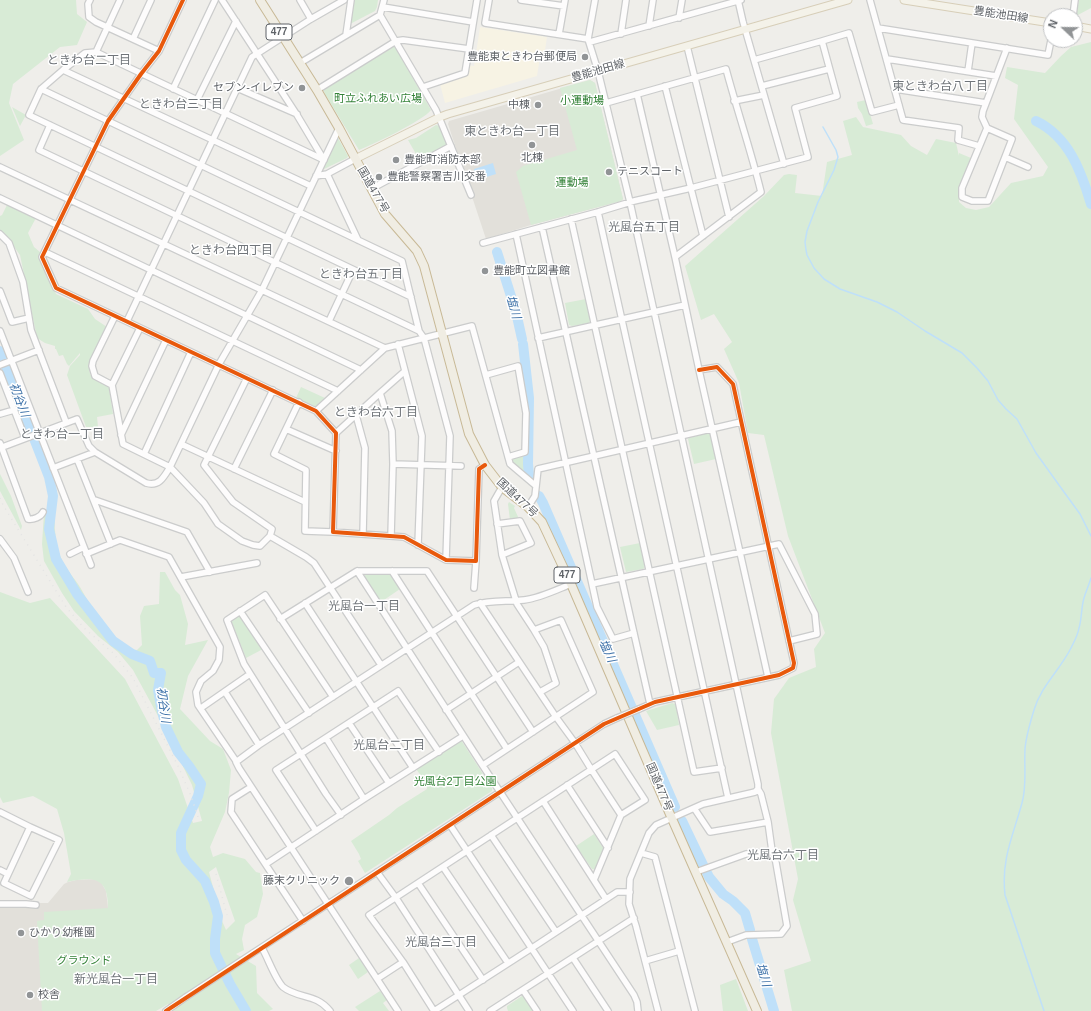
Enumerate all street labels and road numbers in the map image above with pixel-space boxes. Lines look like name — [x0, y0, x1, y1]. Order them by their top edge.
street label: 豊能池田線 — [973, 4, 1029, 26]
road number: 477 — [266, 24, 292, 40]
street label: 豊能池田線 — [570, 57, 626, 85]
street label: 国道477号 — [354, 164, 392, 216]
street label: 国道477号 — [494, 476, 540, 520]
road number: 477 — [554, 567, 580, 583]
street label: 国道477号 — [643, 761, 675, 813]

